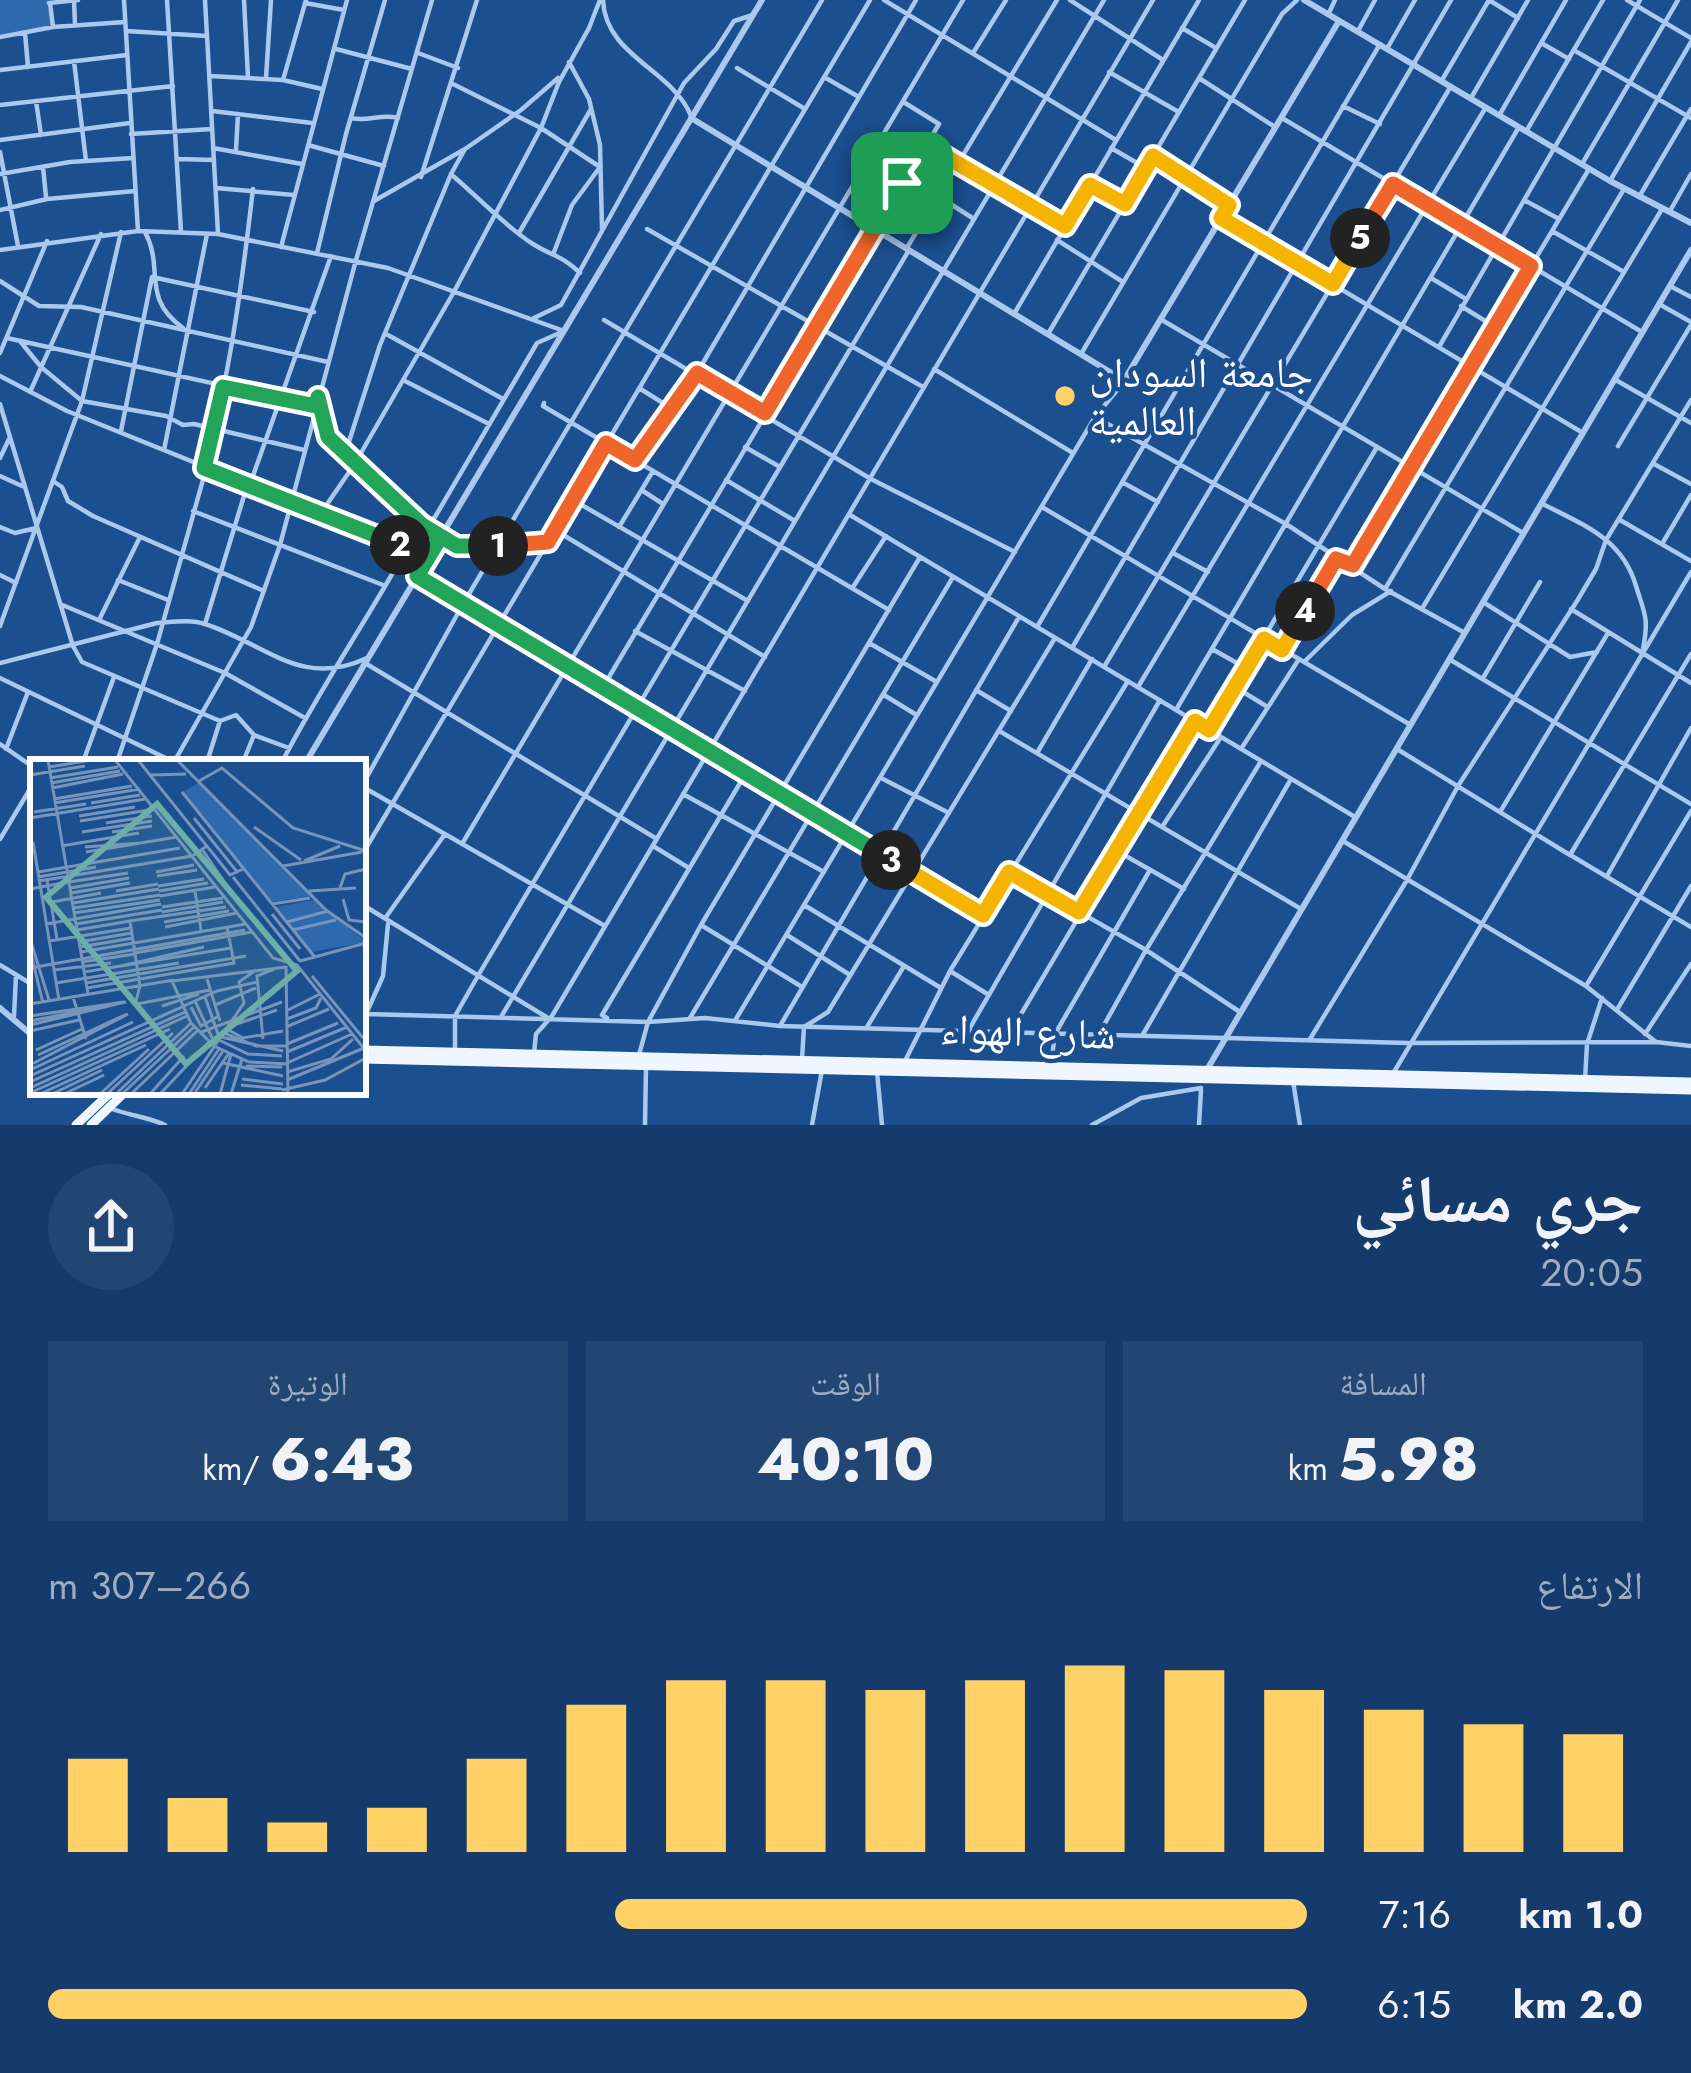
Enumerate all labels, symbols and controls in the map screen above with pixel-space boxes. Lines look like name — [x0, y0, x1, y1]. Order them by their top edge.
pin — [851, 132, 953, 234]
icon: arrive — [869, 150, 935, 216]
pin: 5 — [1330, 208, 1390, 268]
text: 5 — [1349, 214, 1371, 261]
place label: جامعة السودان العالمية — [1089, 342, 1313, 451]
marker: جامعة السودان العالمية — [1052, 383, 1078, 409]
pin: 2 — [370, 515, 430, 575]
pin: 1 — [468, 516, 528, 576]
text: 2 — [389, 521, 411, 568]
text: 1 — [490, 522, 506, 569]
pin: 4 — [1275, 581, 1335, 641]
text: 4 — [1293, 587, 1317, 634]
inset map — [30, 759, 366, 1095]
pin: 3 — [861, 830, 921, 890]
text: 3 — [881, 836, 901, 883]
street label: شارع الهواء — [939, 998, 1117, 1065]
text: جري مسائي — [1352, 1151, 1643, 1247]
button: share — [48, 1164, 174, 1290]
text: 20:05 — [1540, 1244, 1643, 1301]
text: الوتيرة — [268, 1360, 348, 1407]
text: الوقت — [810, 1360, 881, 1407]
text: المسافة — [1339, 1360, 1427, 1407]
text: 6:43 — [269, 1416, 413, 1503]
text: 40:10 — [757, 1416, 934, 1503]
text: 5.98 — [1338, 1416, 1479, 1503]
text: /km — [202, 1445, 269, 1492]
text: km — [1288, 1445, 1338, 1492]
text: 266–307 m — [48, 1557, 251, 1614]
text: الارتفاع — [1537, 1557, 1643, 1614]
text: 7:16 — [1379, 1886, 1451, 1943]
text: 1.0 km — [1519, 1886, 1643, 1943]
text: 6:15 — [1377, 1976, 1451, 2033]
text: 2.0 km — [1513, 1976, 1643, 2033]

